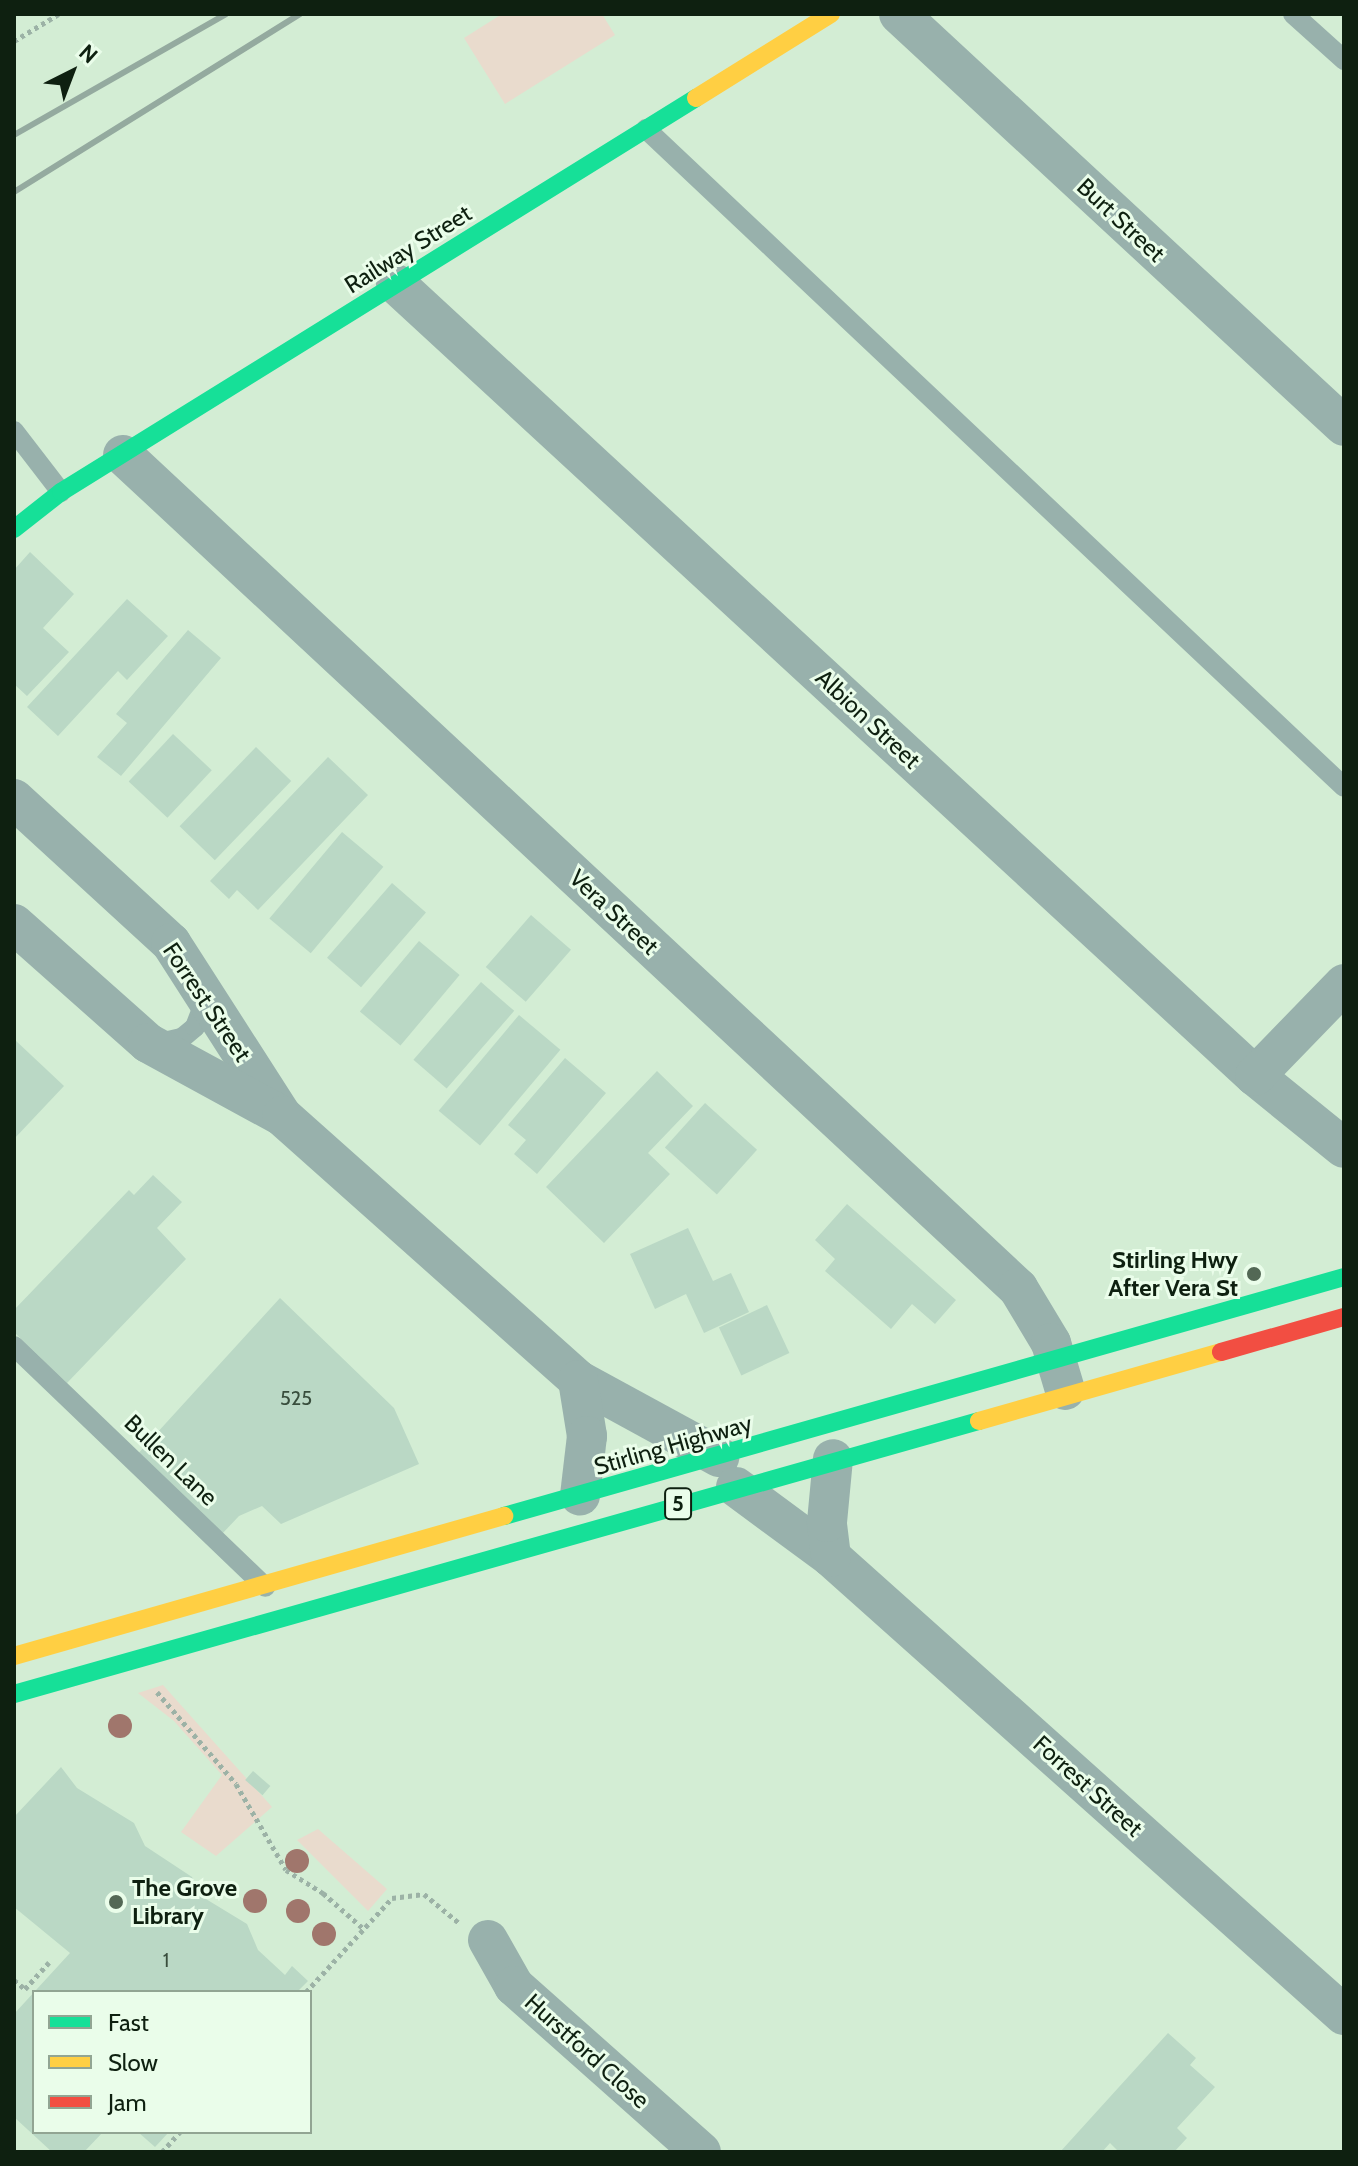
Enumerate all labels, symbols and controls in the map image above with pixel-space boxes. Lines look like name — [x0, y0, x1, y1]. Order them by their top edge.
north arrow — [32, 32, 112, 112]
text: N — [74, 39, 103, 69]
street label: Burt Street — [1071, 172, 1171, 268]
street label: Railway Street — [339, 199, 477, 299]
street label: Albion Street — [810, 663, 926, 775]
street label: Vera Street — [563, 863, 665, 961]
street label: Forrest Street — [157, 937, 257, 1067]
place label: Stirling Hwy After Vera St — [1108, 1246, 1238, 1302]
marker: Stirling Hwy After Vera St — [1245, 1265, 1263, 1283]
house number: 525 — [280, 1386, 312, 1410]
street label: Bullen Lane — [118, 1409, 224, 1511]
street label: Stirling Highway — [591, 1409, 755, 1481]
road number: 5 — [664, 1486, 692, 1522]
street label: Forrest Street — [1027, 1729, 1149, 1843]
place label: The Grove Library — [132, 1874, 237, 1930]
marker: The Grove Library — [107, 1893, 125, 1911]
house number: 1 — [163, 1948, 169, 1972]
street label: Hurstford Close — [519, 1988, 655, 2114]
legend — [32, 1990, 312, 2134]
text: Fast — [108, 2008, 149, 2037]
text: Slow — [108, 2048, 158, 2077]
text: Jam — [108, 2088, 146, 2117]

